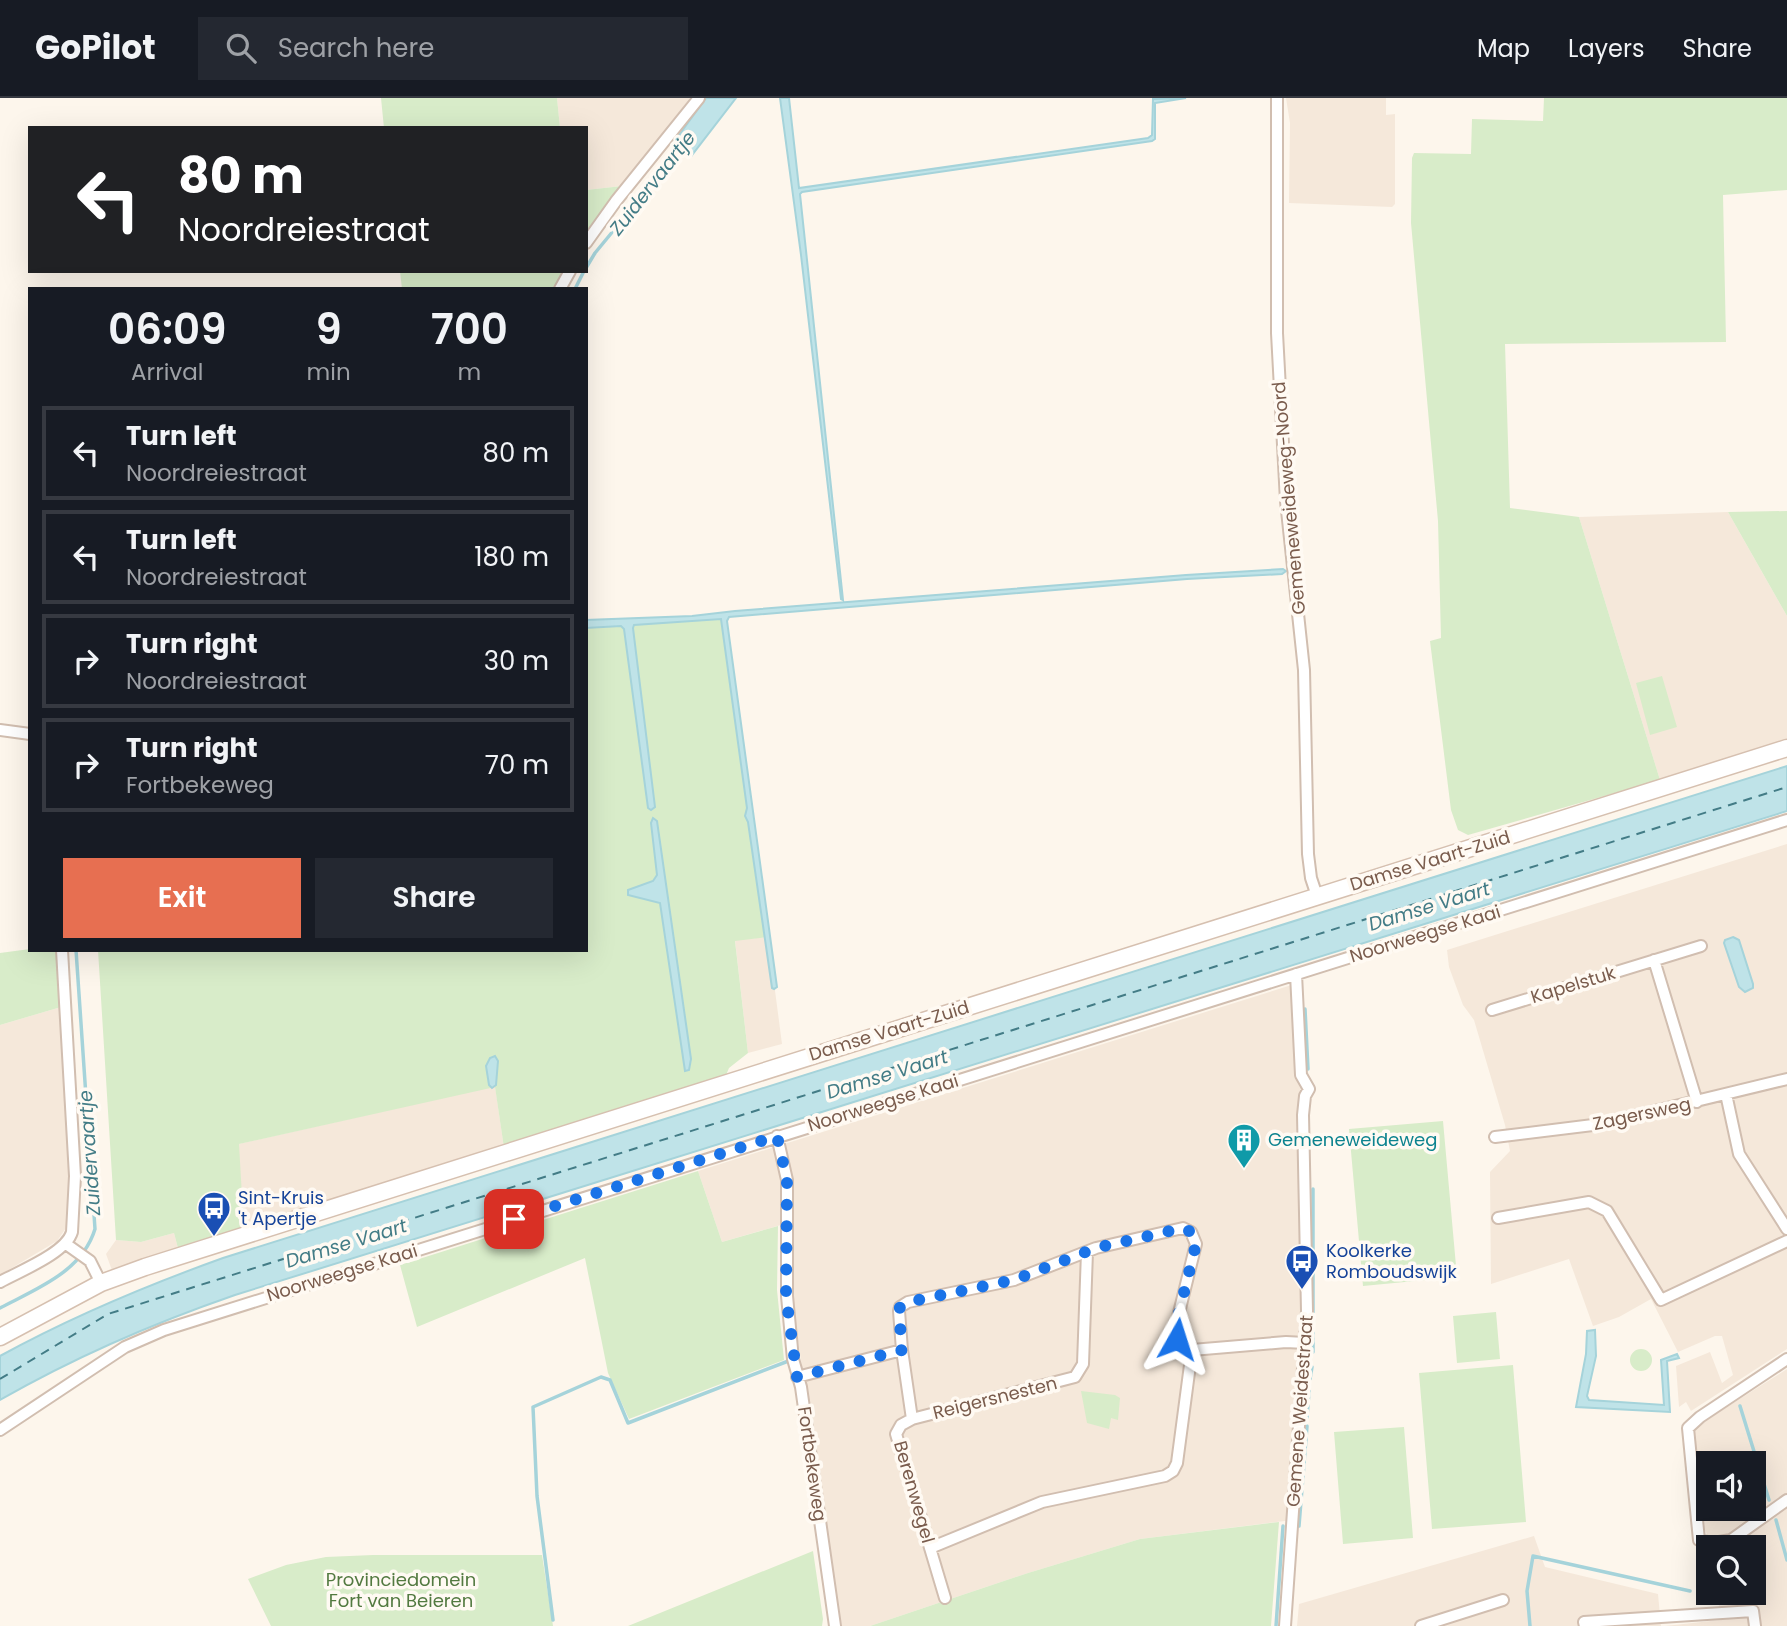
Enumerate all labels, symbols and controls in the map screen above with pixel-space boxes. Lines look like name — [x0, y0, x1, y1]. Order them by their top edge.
search box — [198, 17, 688, 80]
text: GoPilot — [35, 24, 156, 71]
icon: search — [222, 29, 260, 67]
text: Search here — [278, 30, 434, 66]
text: Map — [1477, 32, 1530, 65]
text: Layers — [1568, 32, 1644, 65]
text: Share — [1682, 32, 1752, 65]
water label: Zuidervaartje — [602, 125, 702, 242]
text: 80 m — [178, 142, 304, 210]
icon: left — [63, 154, 154, 245]
text: Noordreiestraat — [178, 207, 430, 252]
text: 06:09 — [108, 300, 227, 359]
text: 9 — [315, 300, 342, 359]
text: 700 — [431, 300, 508, 359]
text: Arrival — [131, 356, 203, 388]
text: min — [307, 356, 351, 388]
text: m — [457, 356, 481, 388]
street label: Gemeneweideweg-Noord — [1266, 380, 1311, 616]
text: Turn left — [126, 418, 237, 454]
icon: left — [67, 434, 105, 472]
text: 80 m — [483, 435, 549, 471]
text: Noordreiestraat — [126, 457, 307, 489]
text: Turn left — [126, 522, 237, 558]
icon: left — [67, 538, 105, 576]
text: 180 m — [474, 539, 549, 575]
text: Noordreiestraat — [126, 561, 307, 593]
text: Turn right — [126, 626, 258, 662]
icon: right — [67, 642, 105, 680]
text: 30 m — [484, 643, 549, 679]
text: Noordreiestraat — [126, 665, 307, 697]
text: Turn right — [126, 730, 258, 766]
icon: right — [67, 746, 105, 784]
text: 70 m — [485, 747, 549, 783]
text: Fortbekeweg — [126, 769, 274, 801]
street label: Damse Vaart-Zuid — [1347, 824, 1513, 897]
button: Exit — [63, 858, 301, 938]
button: Share — [315, 858, 553, 938]
water label: Damse Vaart — [1365, 875, 1494, 938]
street label: Noorweegse Kaai — [1346, 899, 1503, 968]
street label: Kapelstuk — [1527, 960, 1619, 1009]
street label: Damse Vaart-Zuid — [806, 994, 972, 1067]
water label: Damse Vaart — [823, 1043, 952, 1106]
street label: Noorweegse Kaai — [804, 1068, 961, 1137]
water label: Zuidervaartje — [72, 1089, 107, 1218]
street label: Zagersweg — [1591, 1091, 1693, 1136]
building icon: Gemeneweideweg — [1225, 1121, 1263, 1170]
place label: Gemeneweideweg — [1268, 1127, 1437, 1152]
place label: Sint-Kruis 't Apertje — [238, 1185, 324, 1231]
bus stop icon: Sint-Kruis 't Apertje — [195, 1189, 233, 1238]
pin — [484, 1189, 544, 1249]
icon: arrive — [495, 1200, 533, 1238]
water label: Damse Vaart — [282, 1212, 411, 1275]
street label: Noorweegse Kaai — [263, 1238, 420, 1307]
place label: Koolkerke Romboudswijk — [1326, 1238, 1457, 1284]
bus stop icon: Koolkerke Romboudswijk — [1283, 1242, 1321, 1291]
position arrow — [1140, 1302, 1214, 1376]
street label: Gemene Weidestraat — [1280, 1314, 1319, 1508]
street label: Reigersnesten — [930, 1370, 1060, 1425]
street label: Fortbekeweg — [792, 1405, 833, 1523]
street label: Berenwegel — [888, 1438, 941, 1546]
map controls — [1696, 1451, 1766, 1605]
button: sound — [1696, 1451, 1766, 1521]
button: search — [1696, 1535, 1766, 1605]
park label: Provinciedomein Fort van Beieren — [326, 1567, 476, 1613]

